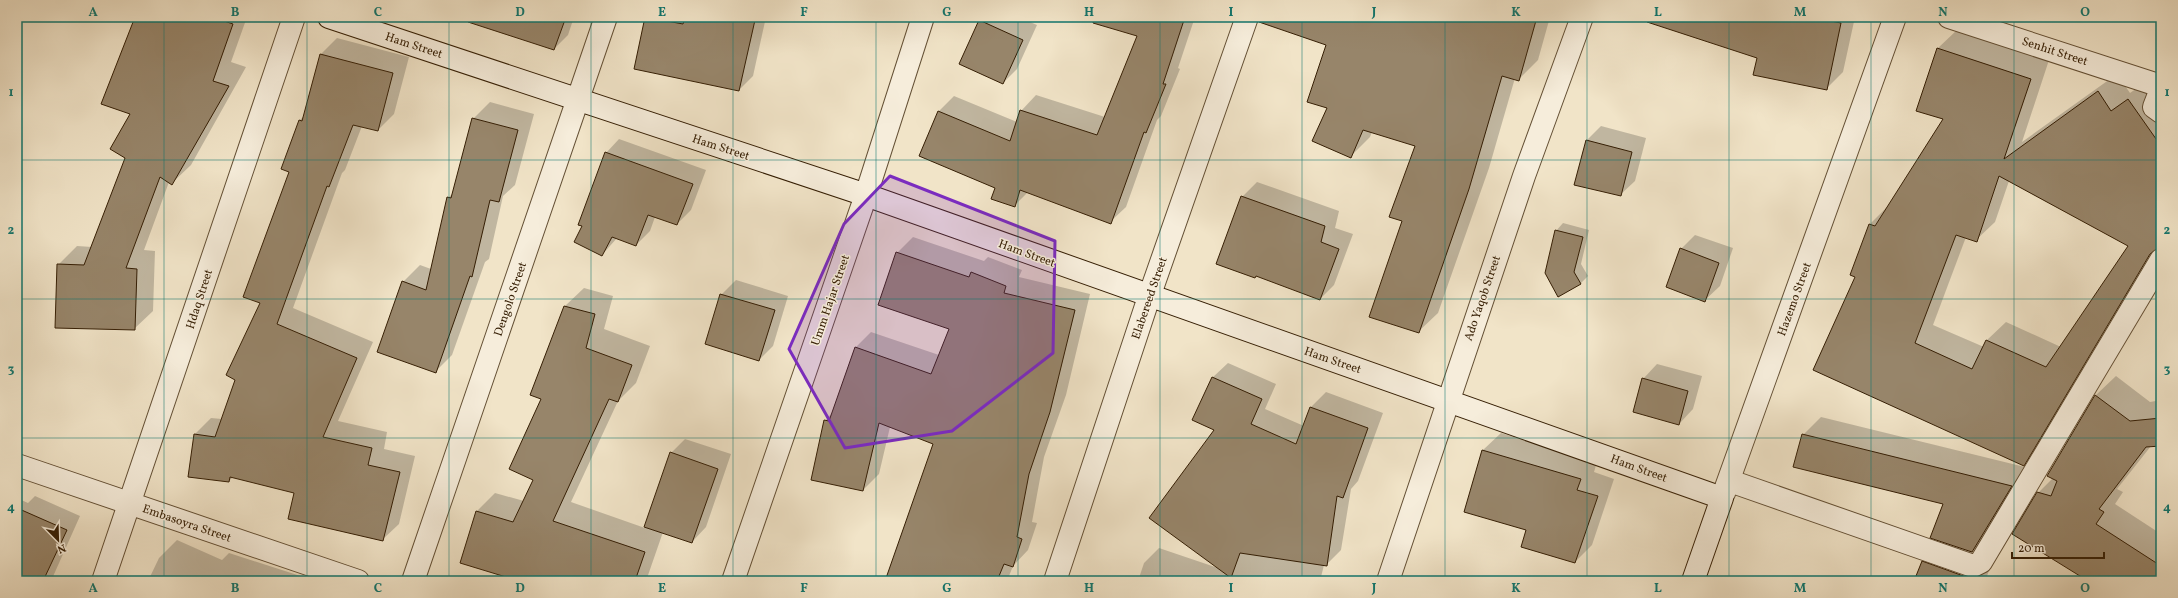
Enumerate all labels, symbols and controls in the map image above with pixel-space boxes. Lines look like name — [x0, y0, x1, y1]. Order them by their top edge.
text: A — [88, 4, 98, 22]
text: B — [231, 4, 240, 22]
text: C — [374, 4, 382, 22]
text: D — [515, 4, 525, 22]
text: E — [658, 4, 666, 22]
text: F — [800, 4, 808, 22]
text: G — [942, 4, 952, 22]
text: H — [1084, 4, 1094, 22]
text: I — [1229, 4, 1234, 22]
text: J — [1371, 4, 1377, 22]
text: K — [1511, 4, 1521, 22]
text: L — [1654, 4, 1662, 22]
text: M — [1794, 4, 1807, 22]
text: N — [1938, 4, 1948, 22]
text: O — [2080, 4, 2090, 22]
street label: Ham Street — [383, 29, 444, 63]
street label: Senhit Street — [2020, 34, 2090, 70]
text: 1 — [8, 84, 14, 102]
text: 1 — [2164, 84, 2170, 102]
street label: Ham Street — [690, 131, 751, 165]
text: 2 — [8, 222, 15, 240]
text: 2 — [2164, 222, 2171, 240]
street label: Ham Street — [996, 236, 1057, 272]
street label: Umm Hajar Street — [808, 253, 854, 348]
street label: Ado Yaqob Street — [1461, 253, 1505, 343]
street label: Elabereed Street — [1128, 255, 1172, 342]
street label: Dengolo Street — [491, 260, 531, 339]
street label: Hazemo Street — [1774, 260, 1816, 339]
street label: Hdaq Street — [183, 267, 217, 331]
street label: Ham Street — [1302, 344, 1363, 378]
text: 3 — [8, 361, 15, 379]
text: 3 — [2164, 361, 2171, 379]
street label: Ham Street — [1608, 451, 1669, 487]
text: 4 — [7, 499, 15, 517]
text: 4 — [2163, 499, 2171, 517]
street label: Embasoyra Street — [140, 501, 233, 547]
north arrow — [38, 520, 78, 560]
scale bar — [2012, 534, 2104, 560]
text: N — [55, 539, 68, 556]
text: 20 m — [2018, 541, 2045, 557]
text: A — [88, 580, 98, 598]
text: B — [231, 580, 240, 598]
text: C — [374, 580, 382, 598]
text: D — [515, 580, 525, 598]
text: E — [658, 580, 666, 598]
text: F — [800, 580, 808, 598]
text: G — [942, 580, 952, 598]
text: H — [1084, 580, 1094, 598]
text: I — [1229, 580, 1234, 598]
text: J — [1371, 580, 1377, 598]
text: K — [1511, 580, 1521, 598]
text: L — [1654, 580, 1662, 598]
text: M — [1794, 580, 1807, 598]
text: N — [1938, 580, 1948, 598]
text: O — [2080, 580, 2090, 598]

